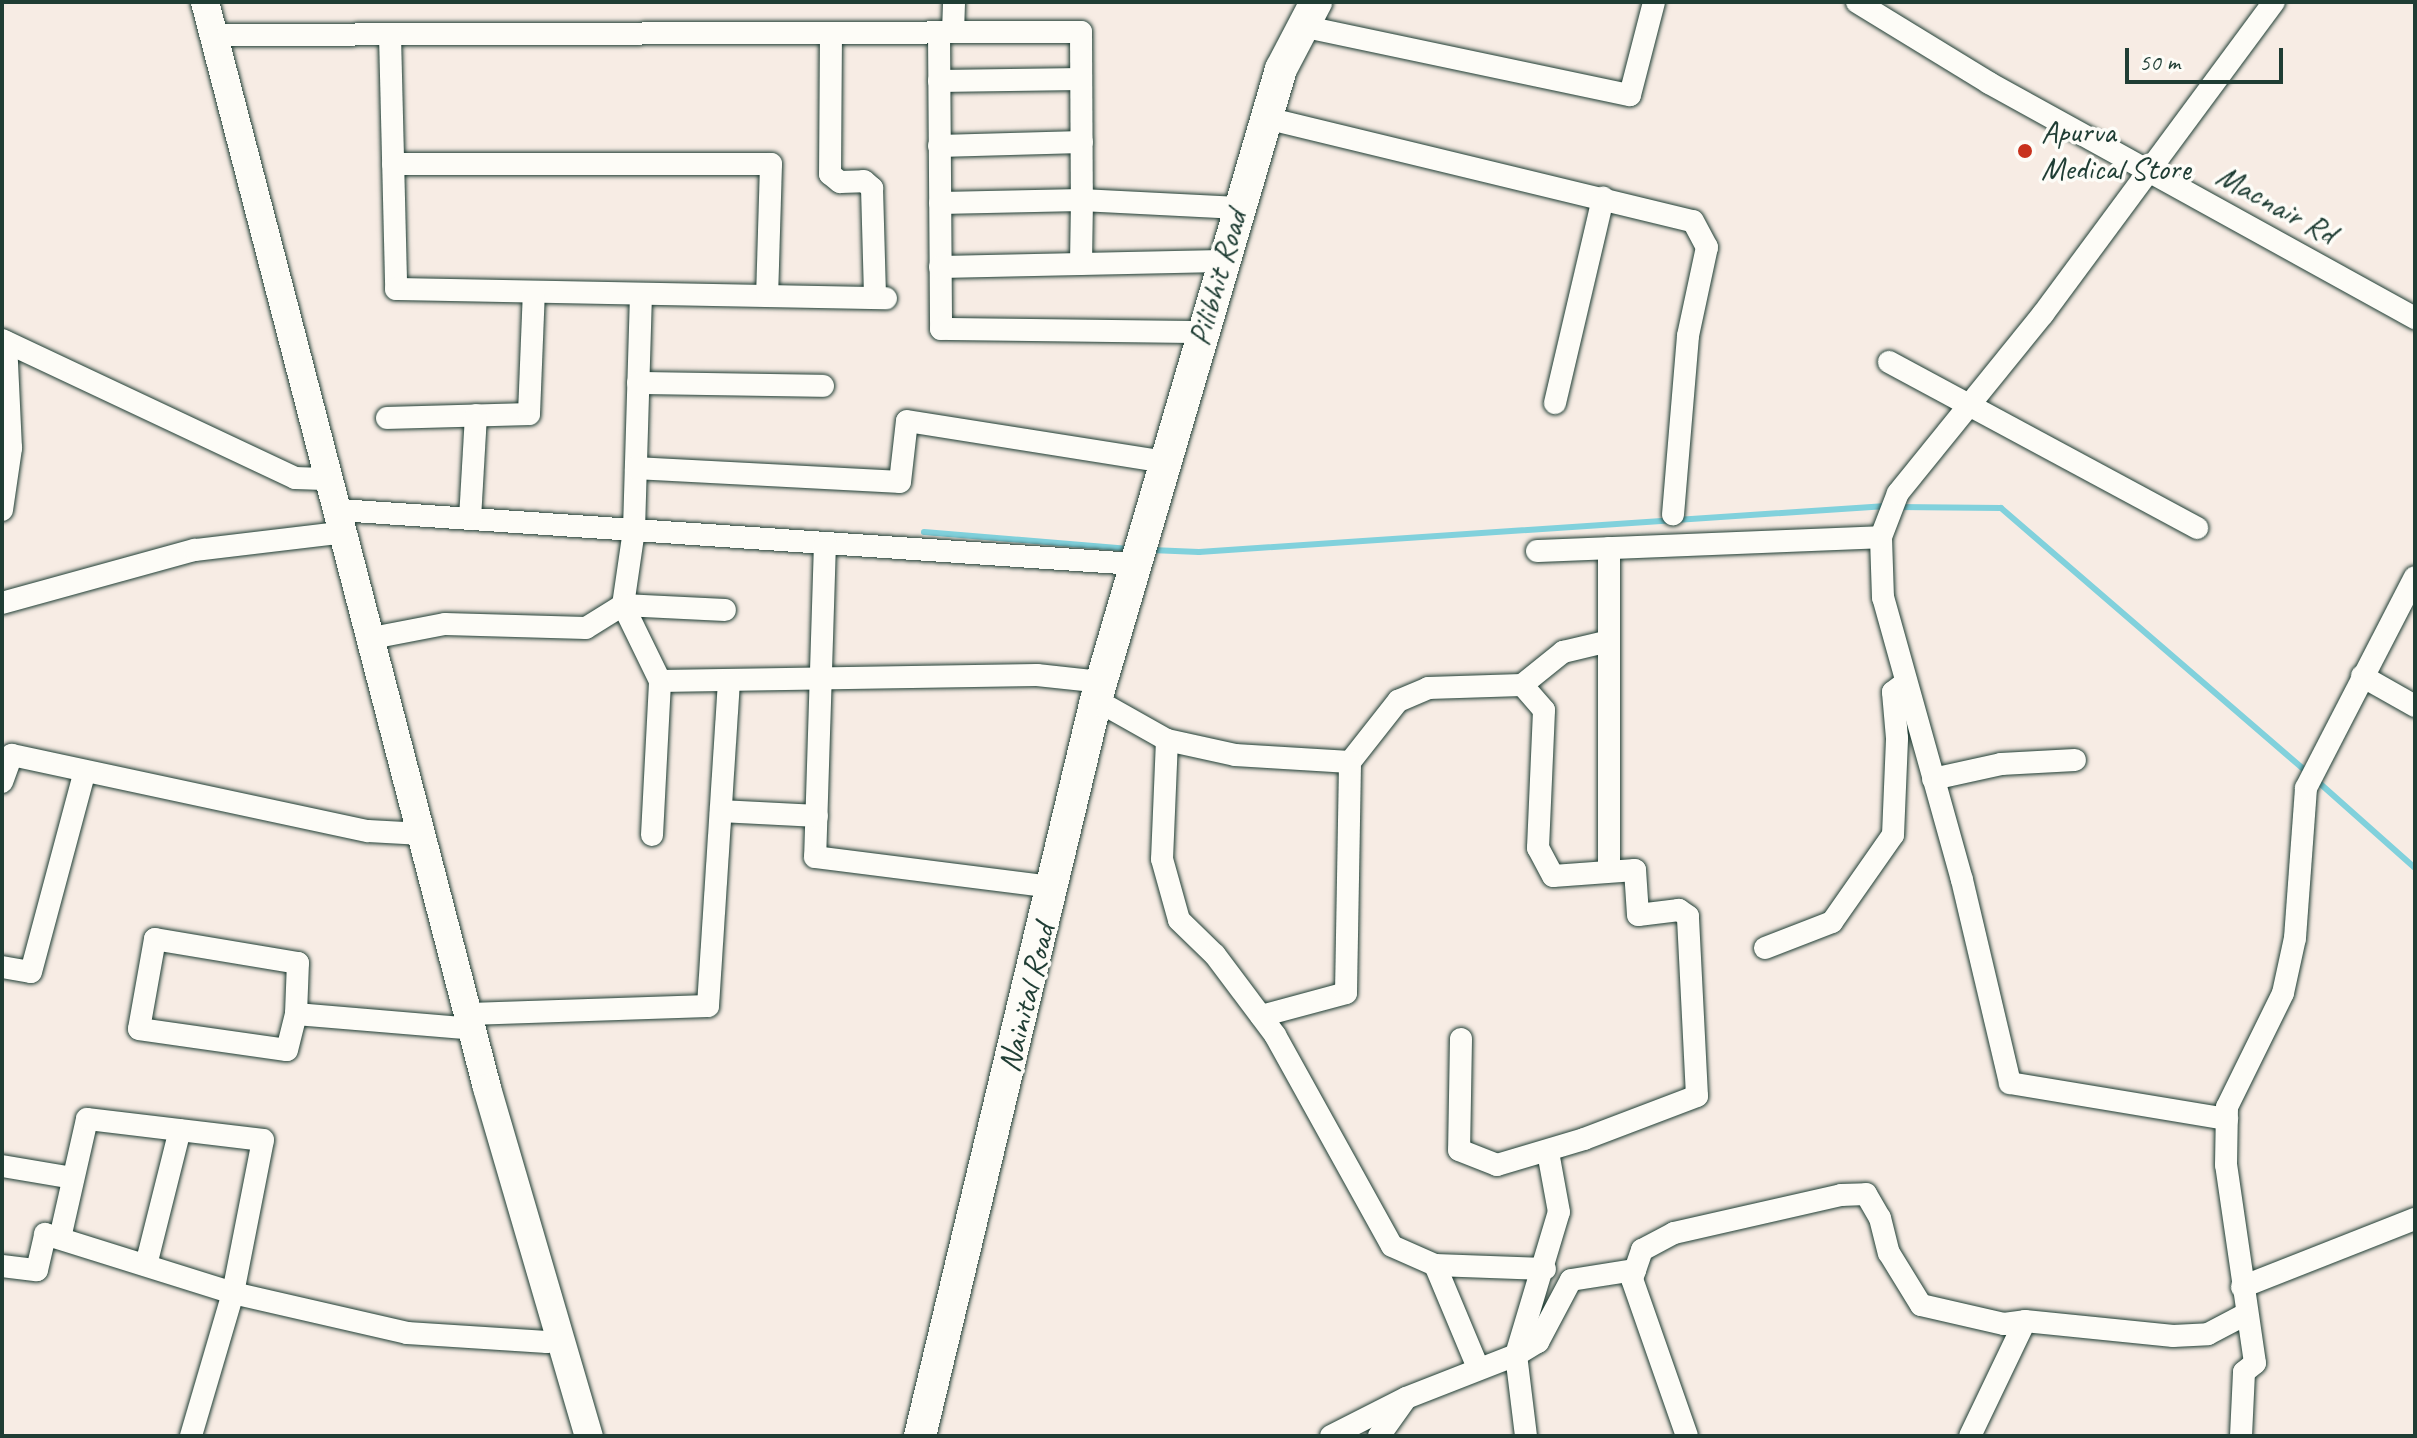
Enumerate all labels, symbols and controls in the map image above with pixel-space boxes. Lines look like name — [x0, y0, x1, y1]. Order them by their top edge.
scale bar — [2129, 32, 2287, 82]
text: 50 m — [2139, 47, 2180, 77]
place label: Apurva Medical Store — [2041, 114, 2191, 189]
marker: Apurva Medical Store — [2016, 142, 2034, 160]
street label: Macnair Rd — [2210, 157, 2342, 253]
street label: Pilibhit Road — [1180, 206, 1256, 350]
street label: Nainital Road — [990, 920, 1064, 1076]

